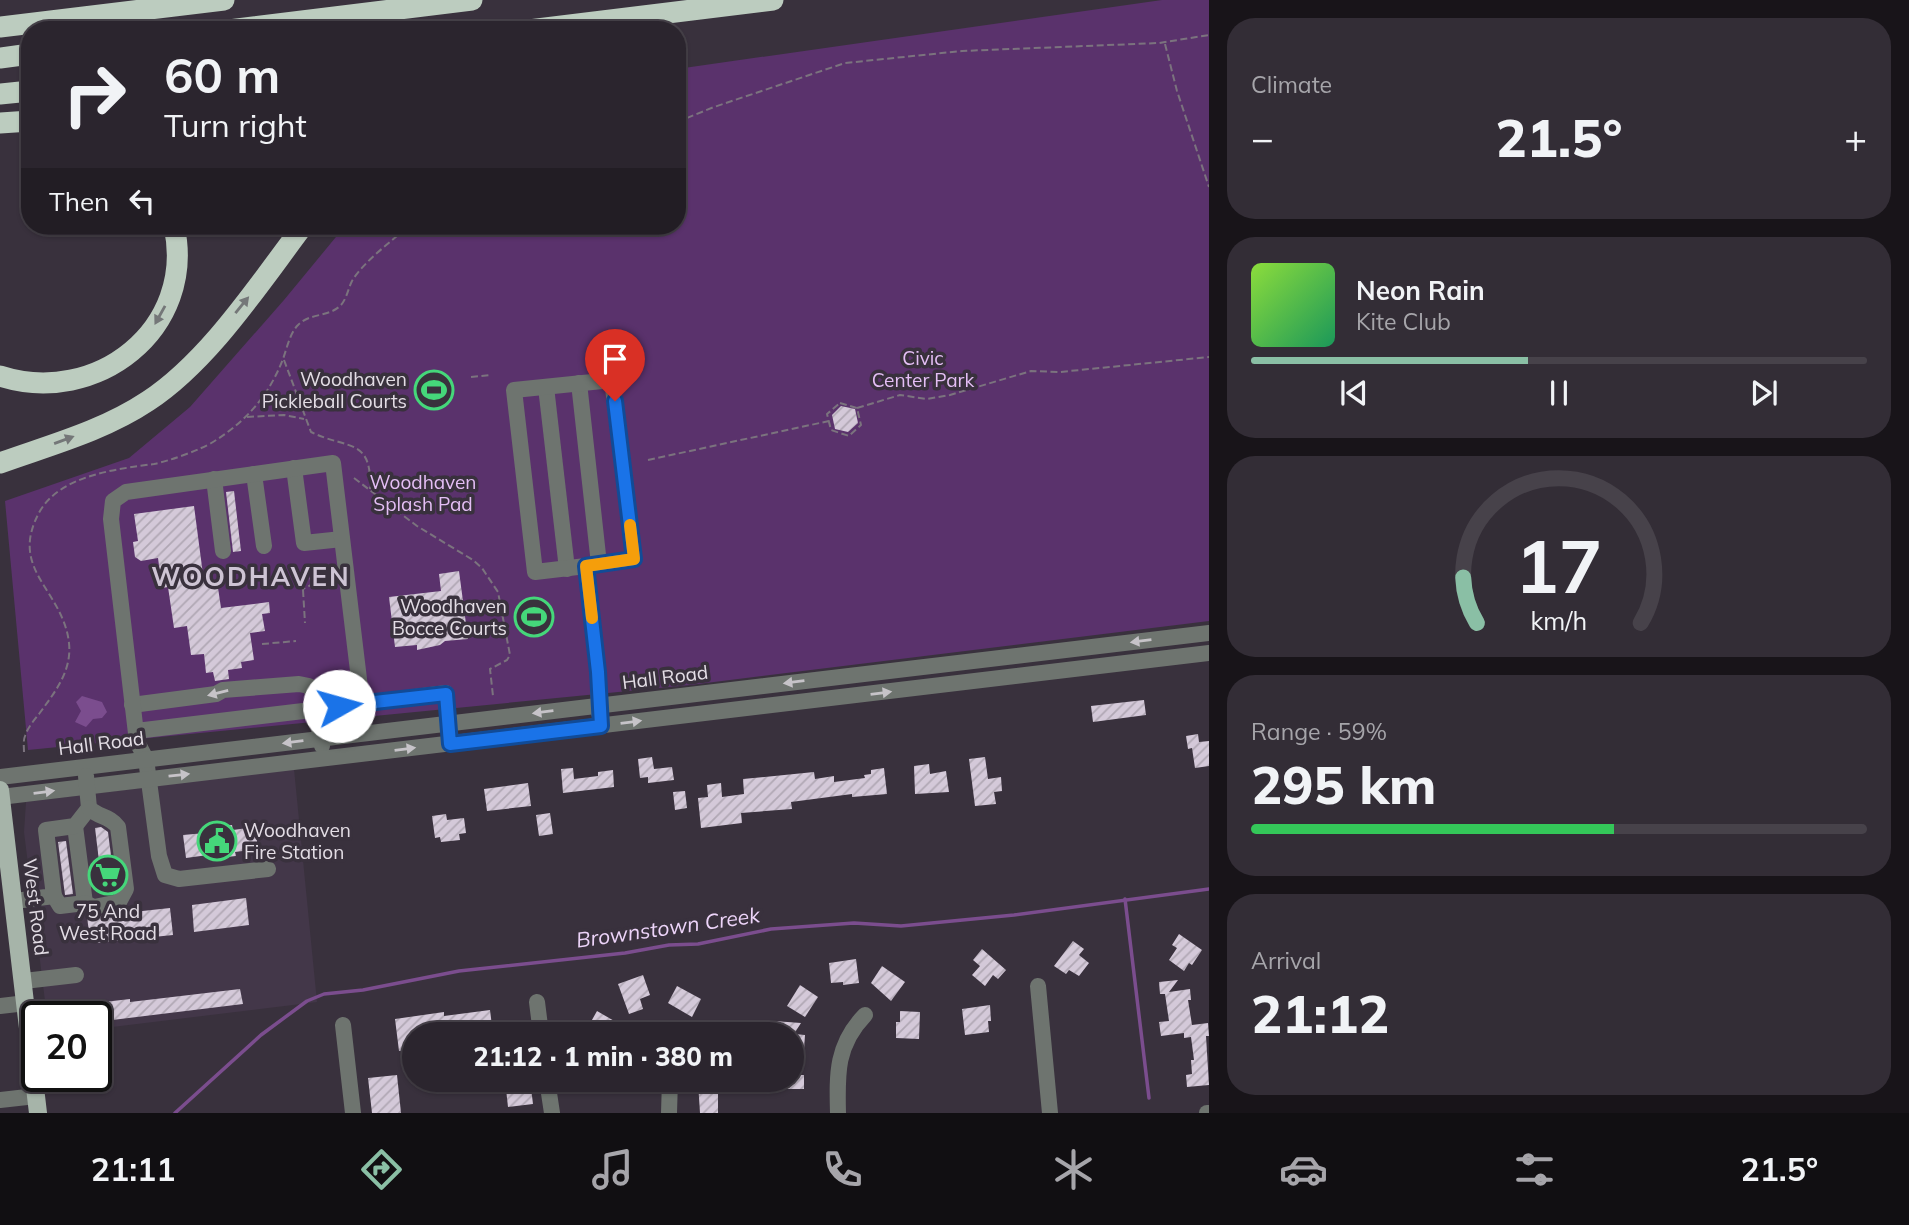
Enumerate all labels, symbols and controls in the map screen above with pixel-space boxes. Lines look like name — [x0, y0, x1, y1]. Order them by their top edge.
text: 60 m — [164, 44, 280, 105]
icon: right — [49, 49, 140, 140]
text: Climate — [1251, 70, 1332, 99]
text: Turn right — [164, 105, 307, 145]
text: 21.5° — [1495, 105, 1623, 170]
text: − — [1251, 114, 1274, 162]
text: + — [1844, 114, 1867, 162]
icon: left — [123, 182, 161, 220]
text: Then — [49, 185, 109, 218]
text: Neon Rain — [1356, 274, 1485, 307]
one-way arrow — [234, 297, 249, 314]
one-way arrow — [155, 305, 166, 325]
text: Kite Club — [1356, 307, 1451, 336]
pin — [585, 329, 645, 401]
icon: arrive — [596, 340, 634, 378]
park label: Civic Center Park — [872, 346, 974, 392]
place label: Woodhaven Pickleball Courts — [262, 367, 407, 413]
sports icon: Woodhaven Pickleball Courts — [413, 369, 455, 411]
icon: previous — [1335, 374, 1373, 412]
icon: pause — [1540, 374, 1578, 412]
icon: next — [1745, 374, 1783, 412]
one-way arrow — [54, 434, 75, 445]
park label: Woodhaven Splash Pad — [370, 470, 476, 516]
text: 17 — [1515, 520, 1603, 611]
district label: WOODHAVEN — [151, 560, 351, 593]
place label: Woodhaven Bocce Courts — [392, 594, 507, 640]
sports icon: Woodhaven Bocce Courts — [513, 596, 555, 638]
text: km/h — [1531, 604, 1587, 635]
one-way arrow — [1130, 635, 1152, 646]
street label: Hall Road — [621, 660, 709, 694]
position arrow — [302, 669, 376, 743]
one-way arrow — [783, 677, 805, 688]
one-way arrow — [206, 687, 228, 698]
one-way arrow — [870, 687, 892, 698]
one-way arrow — [532, 707, 554, 718]
one-way arrow — [620, 717, 642, 728]
text: Range · 59% — [1251, 717, 1387, 746]
street label: Hall Road — [57, 726, 145, 760]
one-way arrow — [282, 736, 304, 747]
one-way arrow — [394, 744, 416, 755]
text: 295 km — [1251, 752, 1436, 817]
one-way arrow — [168, 770, 190, 781]
one-way arrow — [33, 786, 55, 797]
place label: Woodhaven Fire Station — [244, 818, 351, 864]
public building icon: Woodhaven Fire Station — [196, 820, 238, 862]
supermarket icon: 75 And West Road — [87, 854, 129, 896]
street label: West Road — [18, 857, 54, 957]
place label: 75 And West Road — [59, 899, 157, 945]
water label: Brownstown Creek — [574, 901, 762, 953]
text: Arrival — [1251, 946, 1321, 975]
text: 21:12 — [1251, 981, 1389, 1046]
speed limit sign: 20 — [21, 1001, 112, 1092]
text: 21:12 · 1 min · 380 m — [473, 1040, 733, 1073]
icon: directions — [357, 1145, 406, 1194]
icon: music — [588, 1145, 637, 1194]
icon: phone — [818, 1145, 867, 1194]
icon: climate — [1049, 1145, 1098, 1194]
icon: car — [1279, 1145, 1328, 1194]
icon: filters — [1510, 1145, 1559, 1194]
text: 21:11 — [91, 1149, 176, 1189]
text: 21.5° — [1740, 1149, 1818, 1189]

